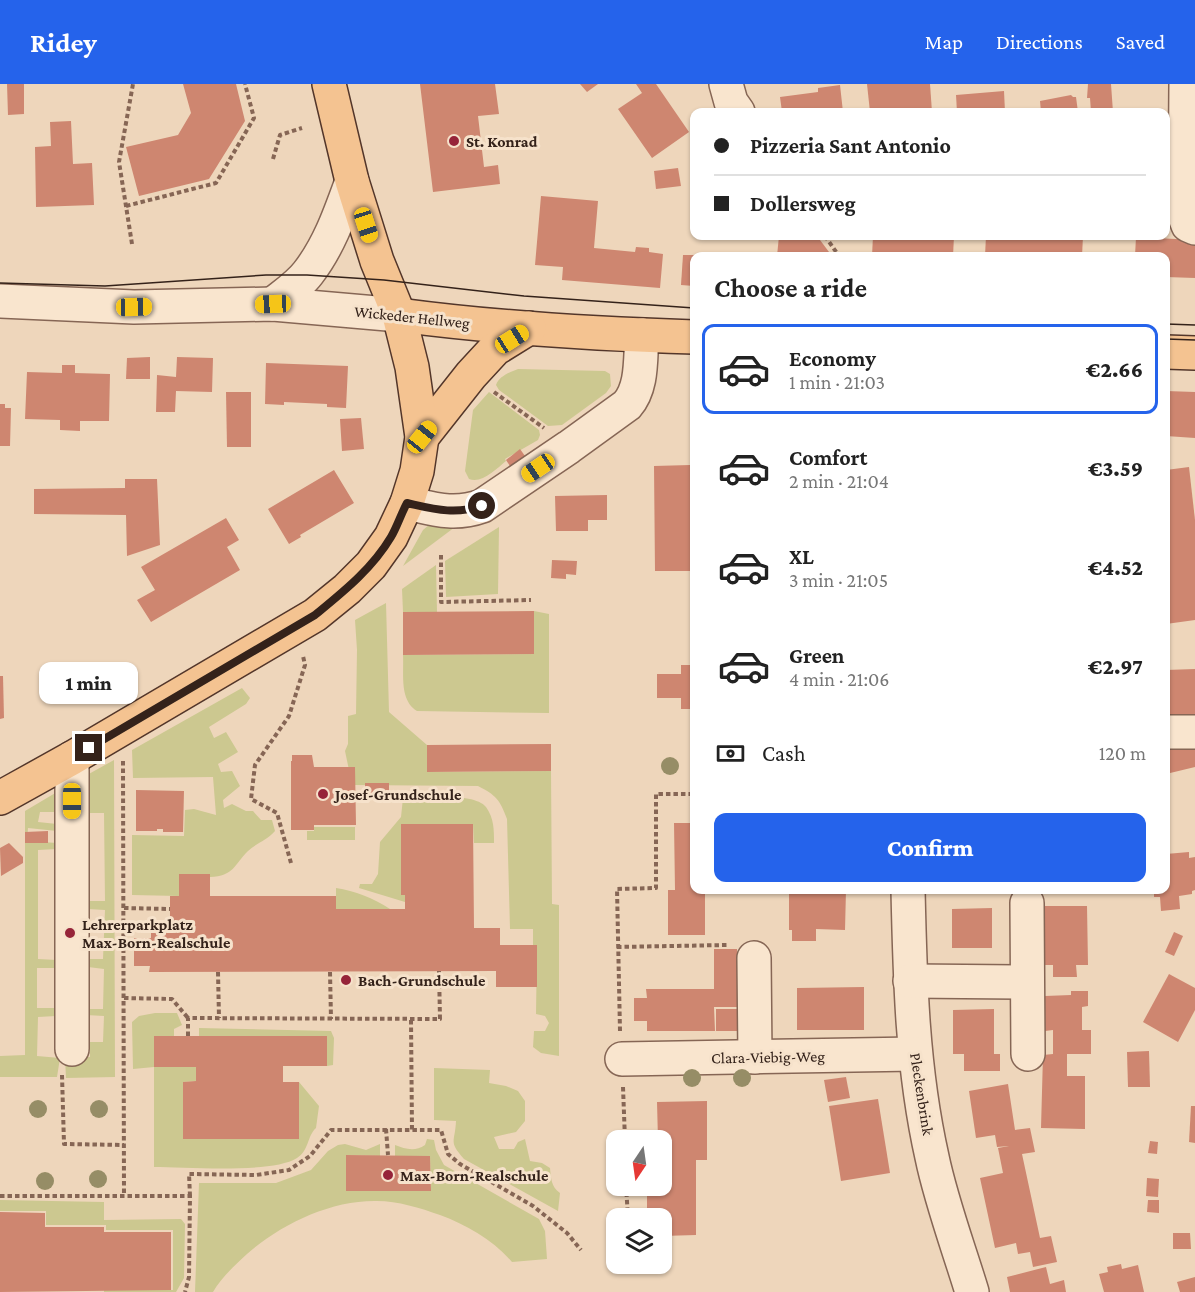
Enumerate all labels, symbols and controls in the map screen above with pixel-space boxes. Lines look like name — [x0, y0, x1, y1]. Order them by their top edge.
text: Ridey — [30, 27, 97, 58]
text: Map — [925, 30, 963, 54]
text: Directions — [996, 30, 1083, 54]
text: Saved — [1116, 30, 1165, 54]
place label: St. Konrad — [466, 133, 538, 150]
text: Pizzeria Sant Antonio — [750, 133, 951, 158]
marker: St. Konrad — [447, 134, 461, 148]
text: Dollersweg — [750, 191, 856, 216]
car — [352, 205, 380, 245]
text: Choose a ride — [714, 273, 867, 303]
car — [255, 294, 291, 314]
car — [116, 298, 152, 316]
street label: Wickeder Hellweg — [353, 302, 471, 333]
car — [492, 322, 532, 356]
icon: car — [717, 342, 771, 396]
text: Economy — [789, 346, 876, 371]
text: €2.66 — [1086, 357, 1143, 382]
text: 1 min · 21:03 — [789, 371, 885, 393]
car — [404, 417, 440, 457]
icon: car — [717, 441, 771, 495]
text: Comfort — [789, 445, 867, 470]
car — [518, 450, 558, 486]
text: €3.59 — [1088, 456, 1143, 481]
text: 2 min · 21:04 — [789, 470, 889, 492]
route start — [468, 492, 495, 519]
icon: car — [717, 540, 771, 594]
text: XL — [789, 544, 814, 569]
text: €4.52 — [1088, 555, 1143, 580]
text: 3 min · 21:05 — [789, 569, 888, 591]
icon: car — [717, 639, 771, 693]
text: Green — [789, 643, 845, 668]
text: €2.97 — [1088, 654, 1143, 679]
callout: 1 min — [40, 661, 138, 703]
text: 4 min · 21:06 — [789, 668, 890, 690]
text: 1 min — [65, 672, 112, 694]
route end — [75, 734, 102, 761]
icon: cash — [714, 737, 747, 770]
text: Cash — [762, 741, 806, 766]
text: 120 m — [1099, 742, 1146, 764]
car — [63, 783, 81, 819]
place label: Josef-Grundschule — [333, 786, 462, 803]
marker: Josef-Grundschule — [316, 787, 330, 801]
button: Confirm — [714, 813, 1146, 882]
place label: Lehrerparkplatz Max-Born-Realschule — [82, 916, 231, 951]
marker: Lehrerparkplatz Max-Born-Realschule — [63, 926, 77, 940]
place label: Bach-Grundschule — [358, 972, 486, 989]
marker: Bach-Grundschule — [339, 973, 353, 987]
street label: Clara-Viebig-Weg — [711, 1048, 825, 1067]
street label: Pleckenbrink — [907, 1052, 937, 1137]
north arrow — [606, 1130, 672, 1196]
map controls — [606, 1130, 672, 1274]
place label: Max-Born-Realschule — [400, 1167, 549, 1184]
marker: Max-Born-Realschule — [381, 1168, 395, 1182]
button: layers — [606, 1208, 672, 1274]

